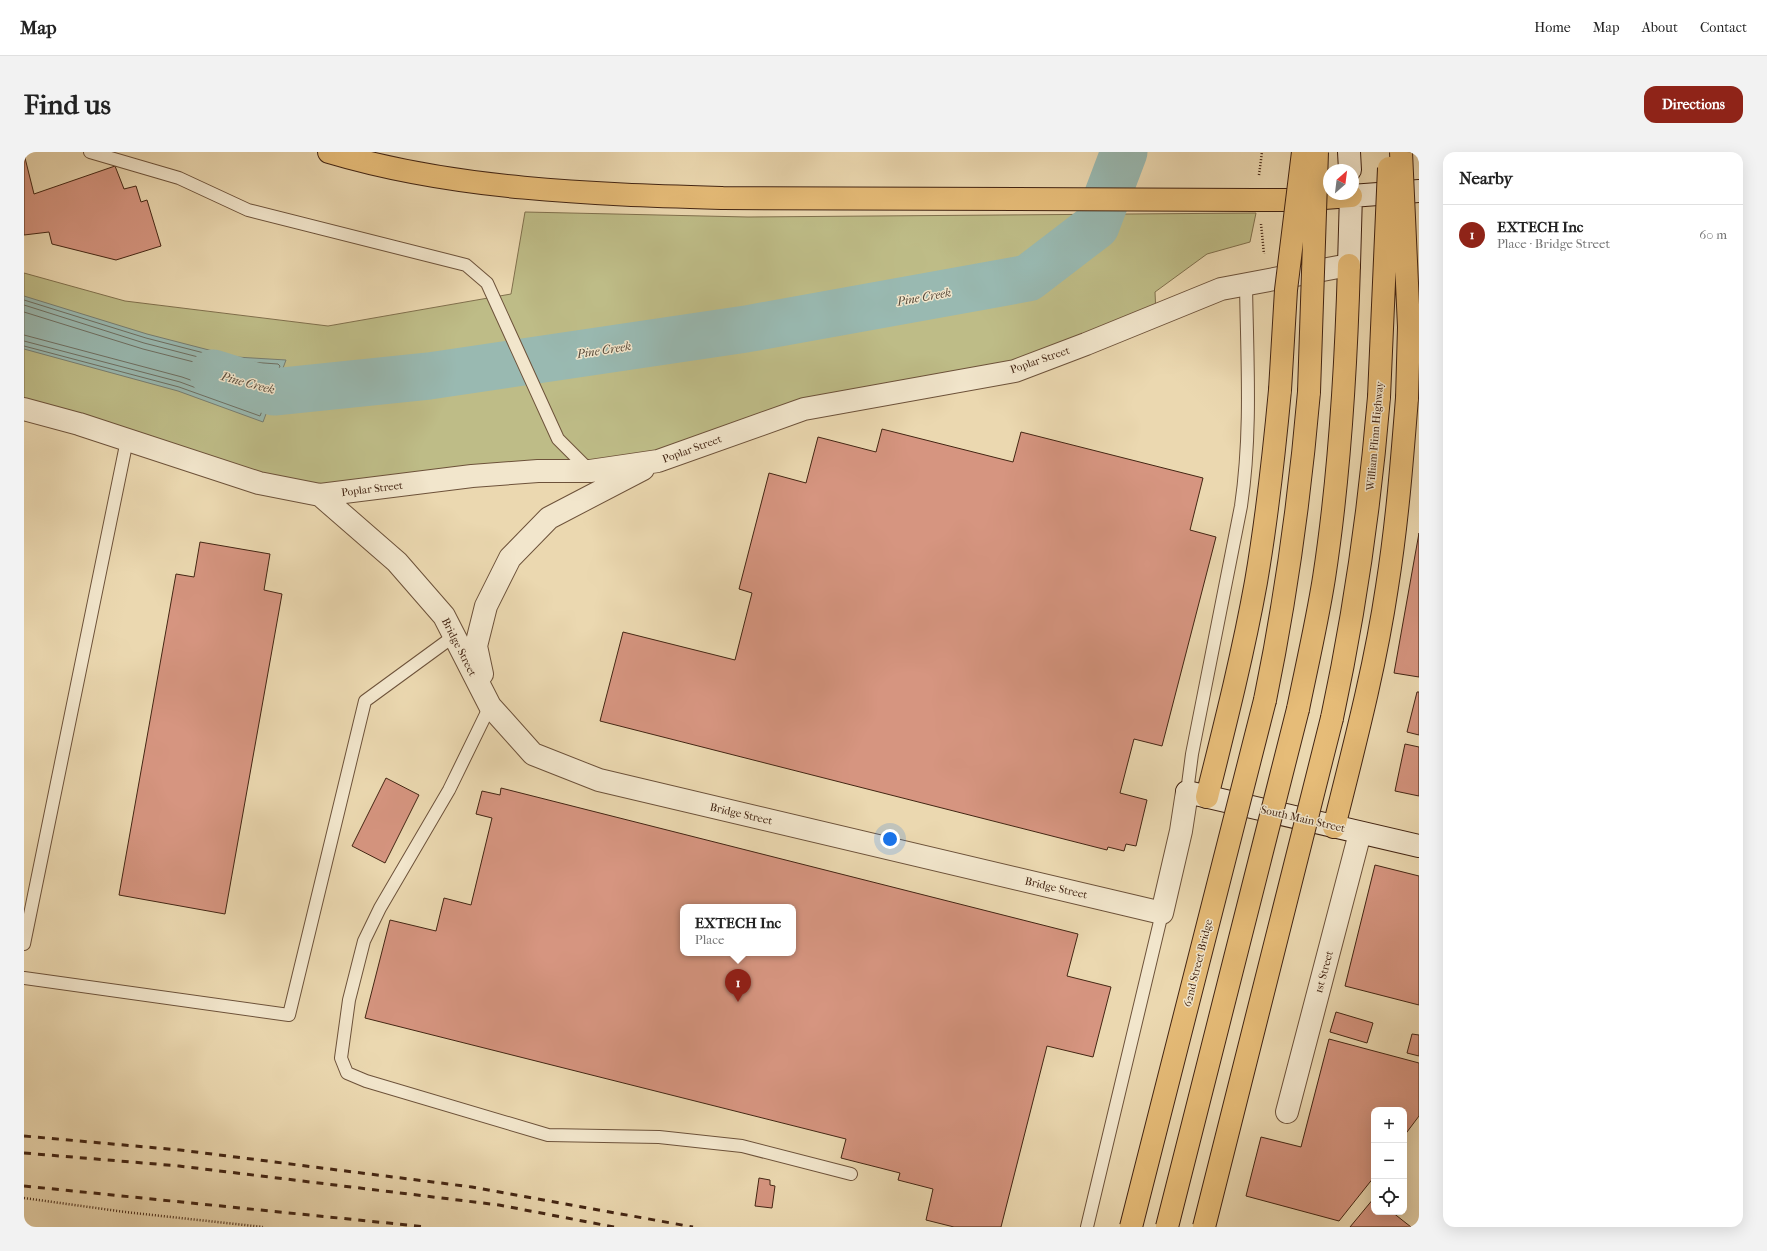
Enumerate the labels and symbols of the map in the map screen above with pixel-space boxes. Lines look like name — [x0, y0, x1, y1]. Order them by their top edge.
north arrow — [1323, 164, 1359, 200]
water label: Pine Creek — [895, 285, 952, 309]
water label: Pine Creek — [575, 339, 632, 361]
street label: Poplar Street — [1009, 344, 1072, 376]
water label: Pine Creek — [219, 369, 276, 397]
street label: William Flinn Highway — [1364, 380, 1386, 492]
street label: Poplar Street — [661, 432, 723, 466]
street label: Poplar Street — [340, 479, 404, 499]
street label: Bridge Street — [439, 616, 479, 678]
street label: Bridge Street — [709, 801, 774, 828]
street label: South Main Street — [1260, 803, 1346, 835]
your location — [880, 829, 900, 849]
street label: Bridge Street — [1024, 875, 1089, 902]
street label: 62nd Street Bridge — [1181, 917, 1215, 1008]
street label: 1st Street — [1312, 949, 1336, 995]
pin: 1 — [725, 969, 751, 1002]

